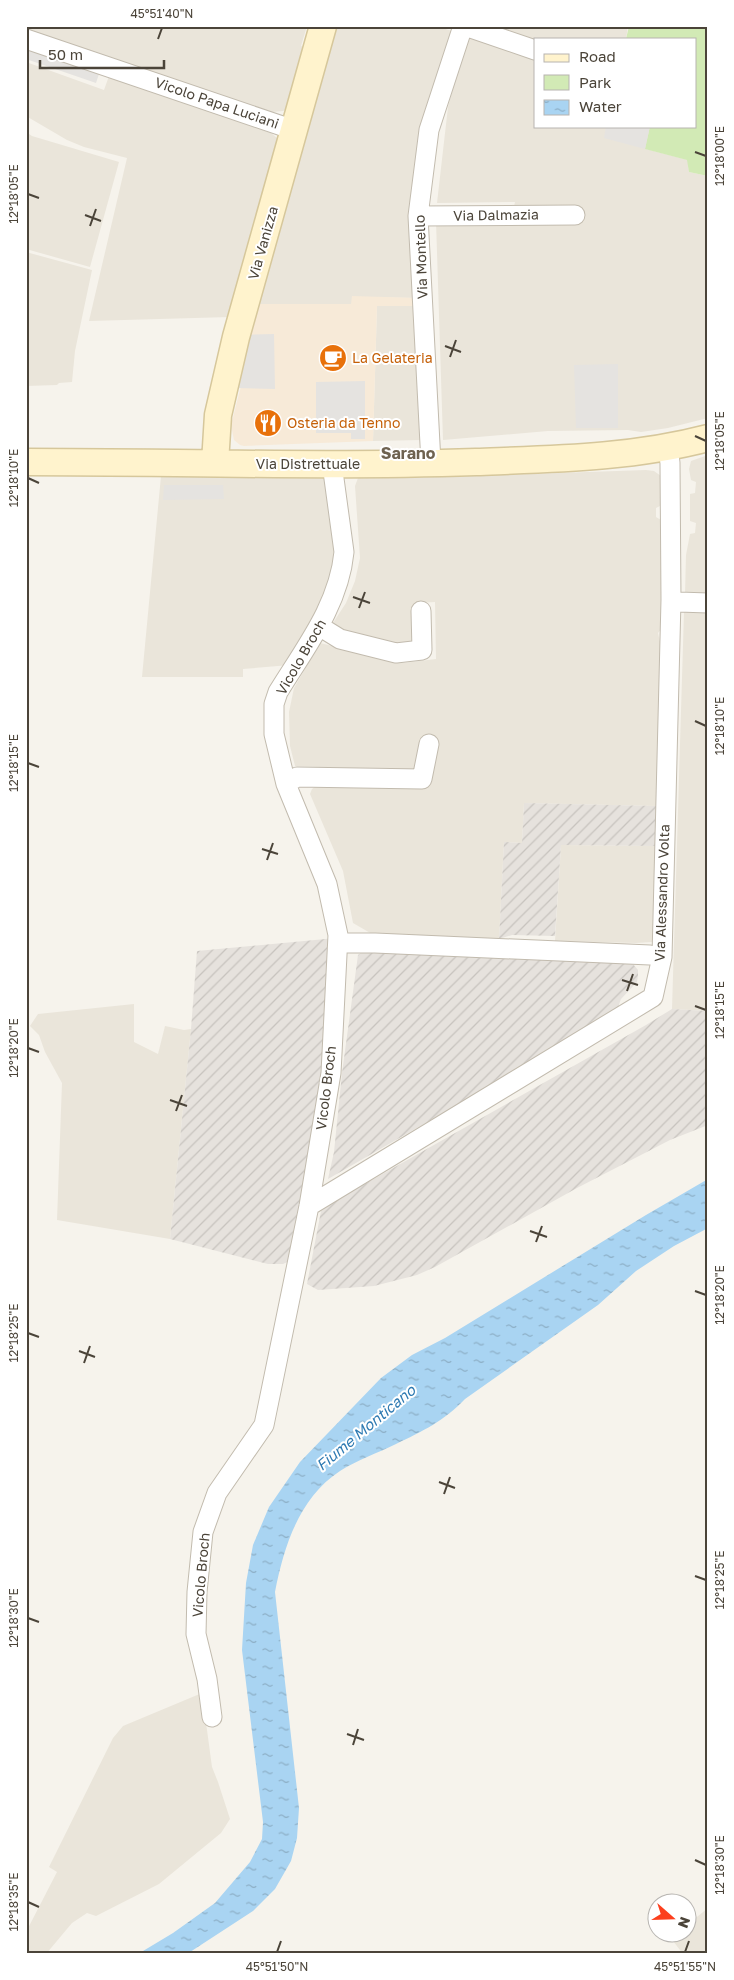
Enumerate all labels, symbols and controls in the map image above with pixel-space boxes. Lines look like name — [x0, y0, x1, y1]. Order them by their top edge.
text: 45°51'40"N — [131, 6, 193, 21]
scale bar — [40, 38, 164, 70]
legend — [534, 38, 696, 128]
text: 50 m — [48, 45, 83, 63]
text: Road — [579, 47, 616, 65]
street label: Vicolo Papa Luciani — [153, 73, 281, 132]
text: Park — [579, 73, 612, 91]
text: Water — [579, 97, 622, 115]
text: 12°18'00"E — [712, 126, 727, 186]
text: 12°18'05"E — [6, 164, 21, 224]
street label: Via Vanizza — [244, 204, 281, 282]
street label: Via Dalmazia — [453, 205, 539, 224]
street label: Via Montello — [411, 215, 430, 299]
cafe icon: La Gelateria — [318, 343, 348, 373]
place label: La Gelateria — [352, 349, 433, 366]
restaurant icon: Osteria da Tenno — [253, 408, 283, 438]
text: 12°18'05"E — [712, 411, 727, 471]
place label: Osteria da Tenno — [287, 414, 400, 431]
district label: Sarano — [381, 443, 436, 463]
text: 12°18'10"E — [6, 449, 21, 507]
street label: Via Distrettuale — [256, 455, 360, 472]
street label: Vicolo Broch — [272, 616, 329, 698]
text: 12°18'10"E — [712, 697, 727, 755]
text: 12°18'15"E — [6, 734, 21, 792]
street label: Via Alessandro Volta — [651, 824, 672, 962]
text: 12°18'15"E — [712, 981, 727, 1039]
text: 12°18'20"E — [6, 1018, 21, 1078]
street label: Vicolo Broch — [312, 1045, 339, 1131]
text: 12°18'20"E — [712, 1265, 727, 1325]
text: 12°18'25"E — [6, 1303, 21, 1363]
water label: Fiume Monticano — [312, 1380, 419, 1474]
street label: Vicolo Broch — [188, 1532, 213, 1618]
text: 12°18'25"E — [712, 1550, 727, 1610]
text: 12°18'30"E — [6, 1588, 21, 1648]
text: 12°18'30"E — [712, 1835, 727, 1895]
text: 12°18'35"E — [6, 1872, 21, 1932]
north arrow — [646, 1892, 696, 1942]
text: N — [675, 1915, 694, 1931]
text: 45°51'50"N — [246, 1959, 308, 1974]
text: 45°51'55"N — [654, 1959, 716, 1974]

